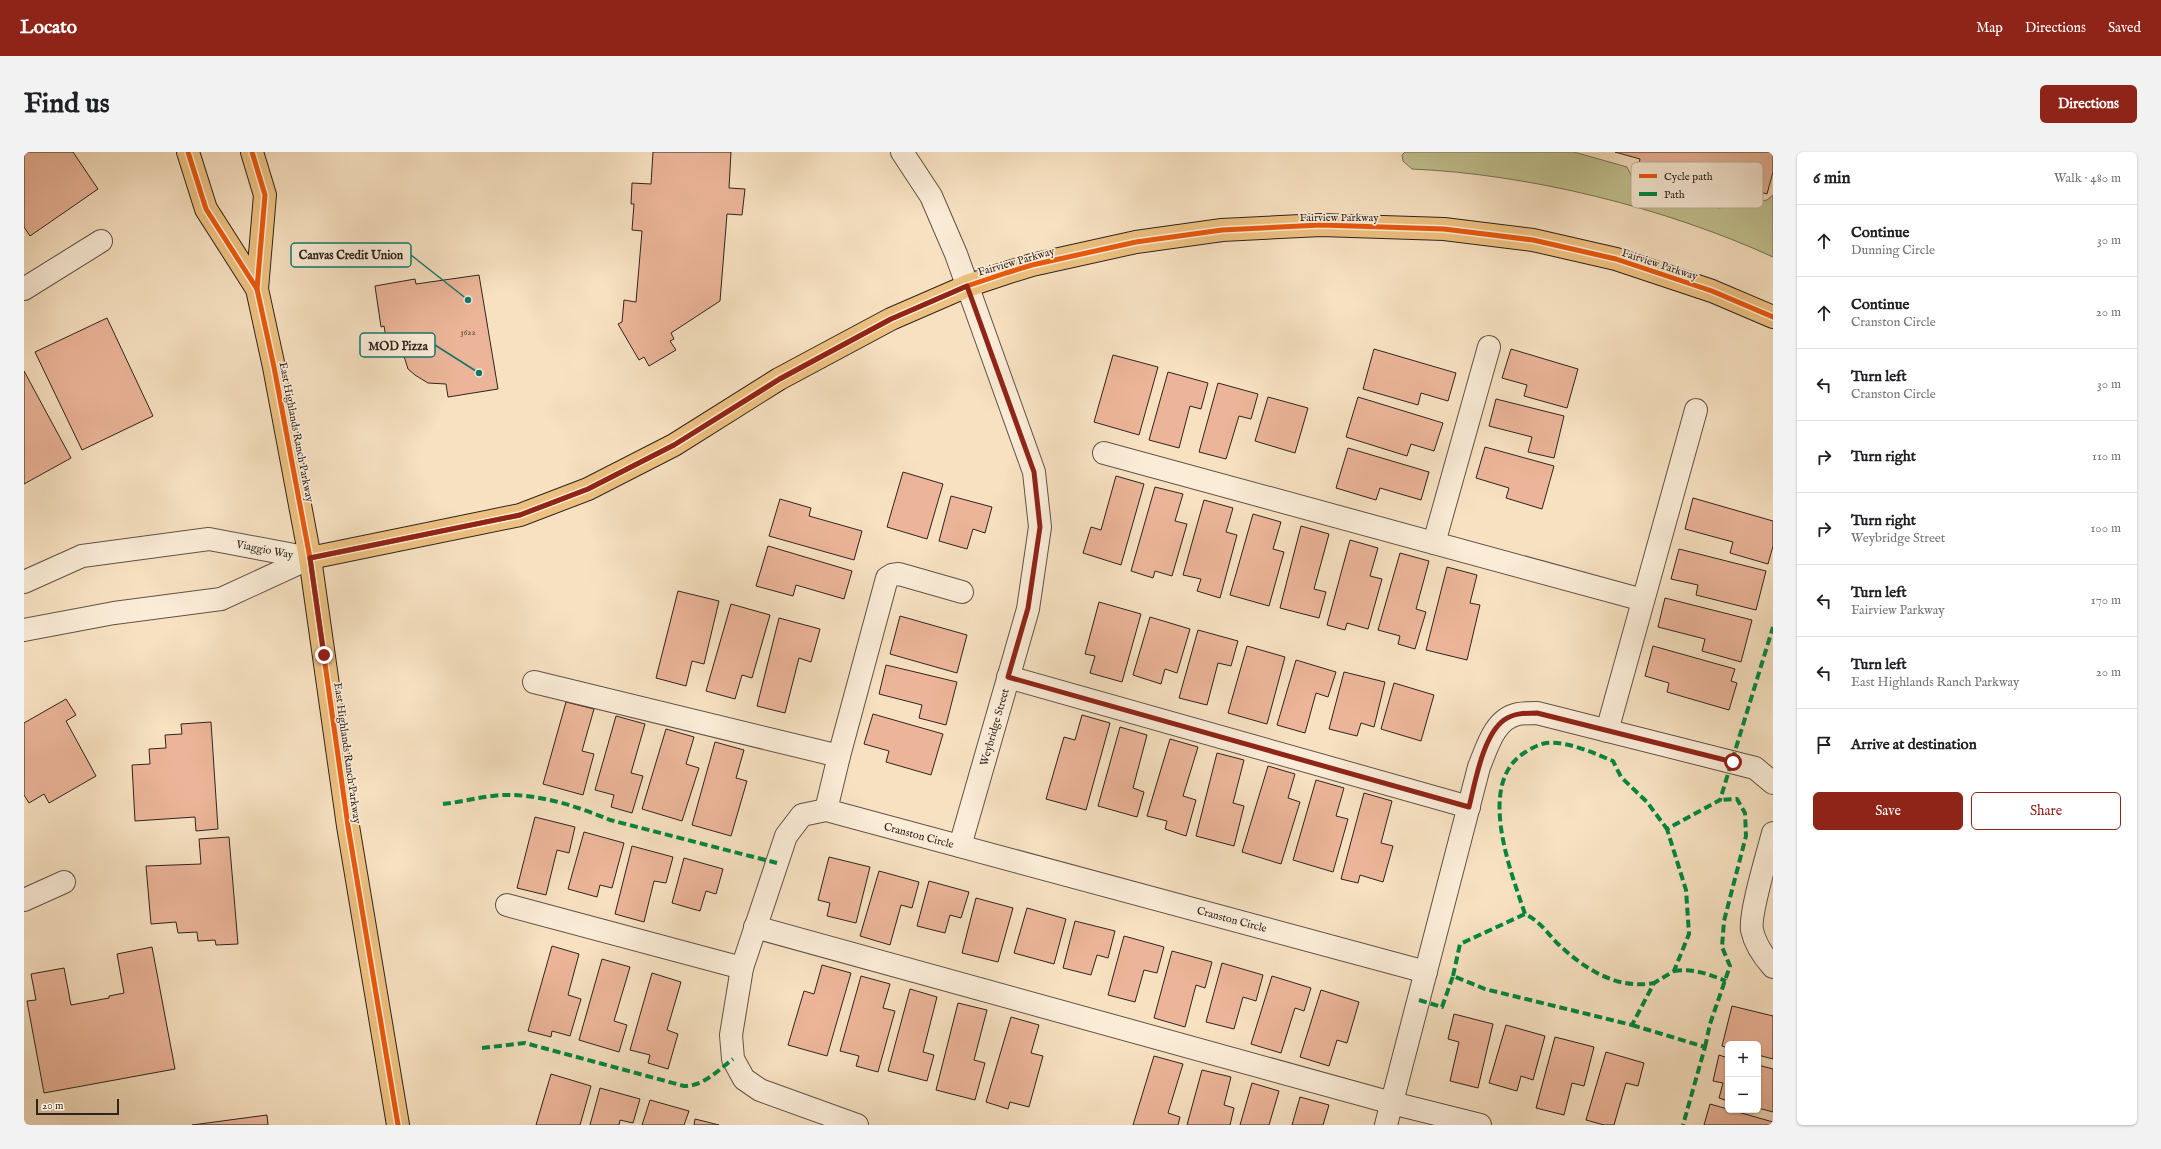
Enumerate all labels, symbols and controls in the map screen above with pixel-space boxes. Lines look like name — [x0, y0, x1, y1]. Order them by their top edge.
text: Locato — [20, 16, 77, 40]
text: Map — [1976, 19, 2003, 37]
text: Directions — [2025, 19, 2086, 37]
text: Saved — [2108, 19, 2141, 37]
button: Directions — [2040, 85, 2137, 123]
text: Find us — [24, 87, 110, 122]
legend — [1631, 162, 1763, 208]
text: 6 min — [1813, 168, 1851, 189]
text: Cycle path — [1664, 170, 1713, 184]
text: Walk · 480 m — [2054, 170, 2121, 187]
text: Path — [1664, 188, 1685, 202]
street label: Fairview Parkway — [1299, 211, 1379, 225]
text: Continue — [1851, 223, 1909, 242]
icon: ahead — [1813, 230, 1835, 252]
text: 30 m — [2097, 232, 2121, 249]
text: Dunning Circle — [1851, 242, 1935, 259]
callout: Canvas Credit Union — [291, 243, 411, 267]
street label: Fairview Parkway — [976, 244, 1057, 280]
street label: Fairview Parkway — [1620, 246, 1700, 284]
text: Canvas Credit Union — [299, 248, 404, 263]
text: Continue — [1851, 295, 1909, 314]
icon: ahead — [1813, 302, 1835, 324]
text: 20 m — [2096, 304, 2121, 321]
text: Cranston Circle — [1851, 314, 1936, 331]
house number: 3622 — [460, 327, 476, 338]
callout: MOD Pizza — [360, 333, 435, 357]
text: MOD Pizza — [368, 339, 429, 354]
street label: East Highlands Ranch Parkway — [276, 361, 317, 504]
text: Turn left — [1851, 367, 1907, 386]
icon: left — [1813, 374, 1835, 396]
text: 30 m — [2097, 376, 2121, 393]
text: Cranston Circle — [1851, 386, 1936, 403]
icon: right — [1813, 446, 1835, 468]
text: Turn right — [1851, 447, 1916, 466]
text: 110 m — [2092, 448, 2121, 465]
text: Turn right — [1851, 511, 1916, 530]
icon: right — [1813, 518, 1835, 540]
text: 100 m — [2091, 520, 2121, 537]
text: Weybridge Street — [1851, 530, 1945, 547]
street label: Viaggio Way — [234, 537, 295, 562]
text: Turn left — [1851, 583, 1907, 602]
icon: left — [1813, 590, 1835, 612]
text: 170 m — [2091, 592, 2121, 609]
text: Fairview Parkway — [1851, 602, 1945, 619]
route end — [315, 646, 333, 664]
text: Turn left — [1851, 655, 1907, 674]
icon: left — [1813, 662, 1835, 684]
text: 20 m — [2096, 664, 2121, 681]
text: East Highlands Ranch Parkway — [1851, 674, 2019, 691]
street label: East Highlands Ranch Parkway — [330, 682, 364, 825]
street label: Weybridge Street — [977, 687, 1013, 768]
icon: arrive — [1813, 734, 1835, 756]
text: Arrive at destination — [1851, 735, 1977, 754]
route start — [1724, 753, 1742, 771]
button: Save — [1813, 792, 1963, 830]
button: Share — [1971, 792, 2121, 830]
street label: Cranston Circle — [882, 820, 955, 852]
street label: Cranston Circle — [1195, 904, 1268, 936]
map controls — [1725, 1041, 1761, 1113]
button: + — [1725, 1041, 1761, 1077]
button: − — [1725, 1077, 1761, 1113]
scale bar — [36, 1097, 119, 1116]
text: 20 m — [42, 1099, 63, 1113]

